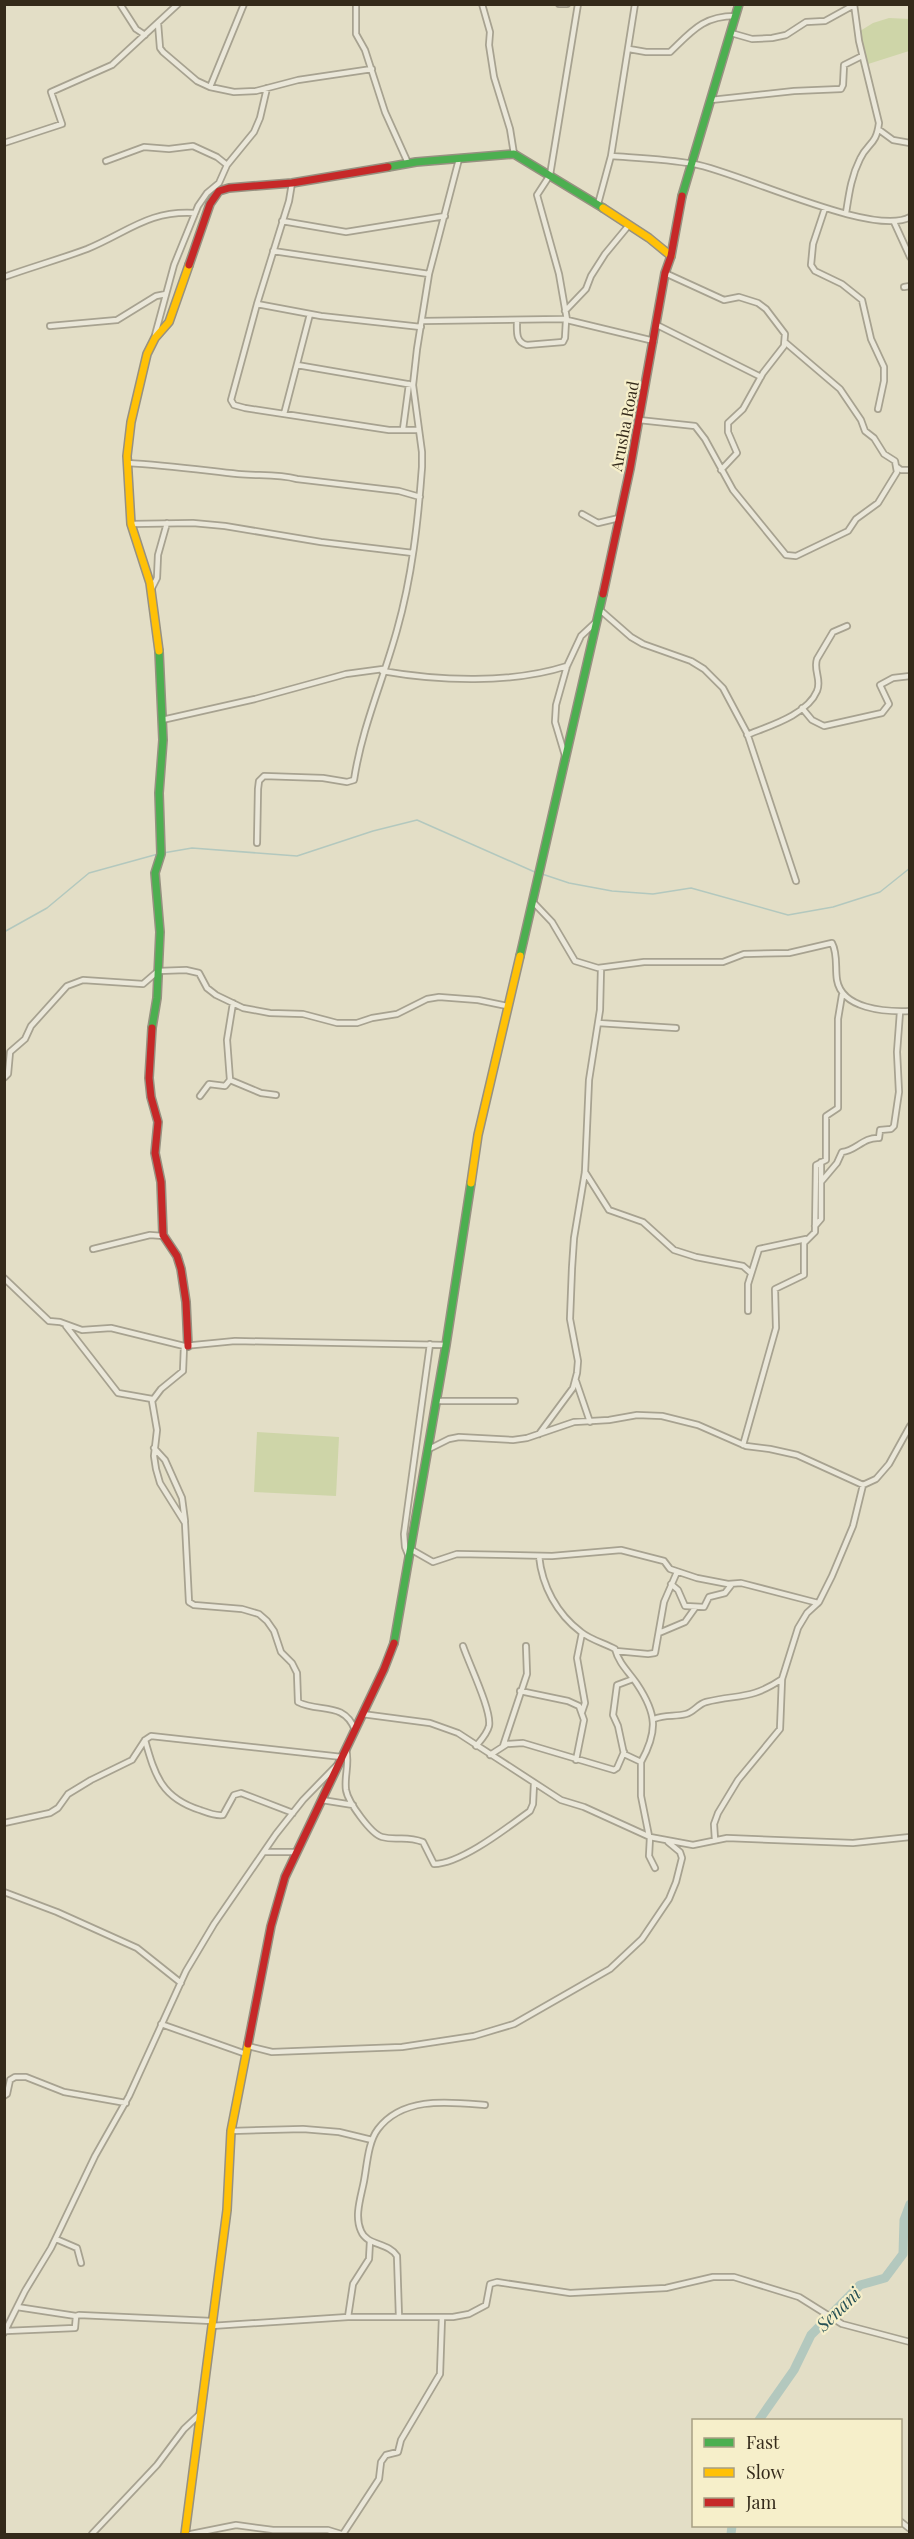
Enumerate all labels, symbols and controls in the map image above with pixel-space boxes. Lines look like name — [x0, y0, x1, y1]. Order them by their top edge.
street label: Arusha Road — [605, 379, 643, 474]
water label: Senani — [810, 2281, 866, 2337]
legend — [692, 2419, 902, 2527]
text: Fast — [746, 2430, 780, 2454]
text: Slow — [746, 2460, 784, 2484]
text: Jam — [745, 2490, 776, 2514]

